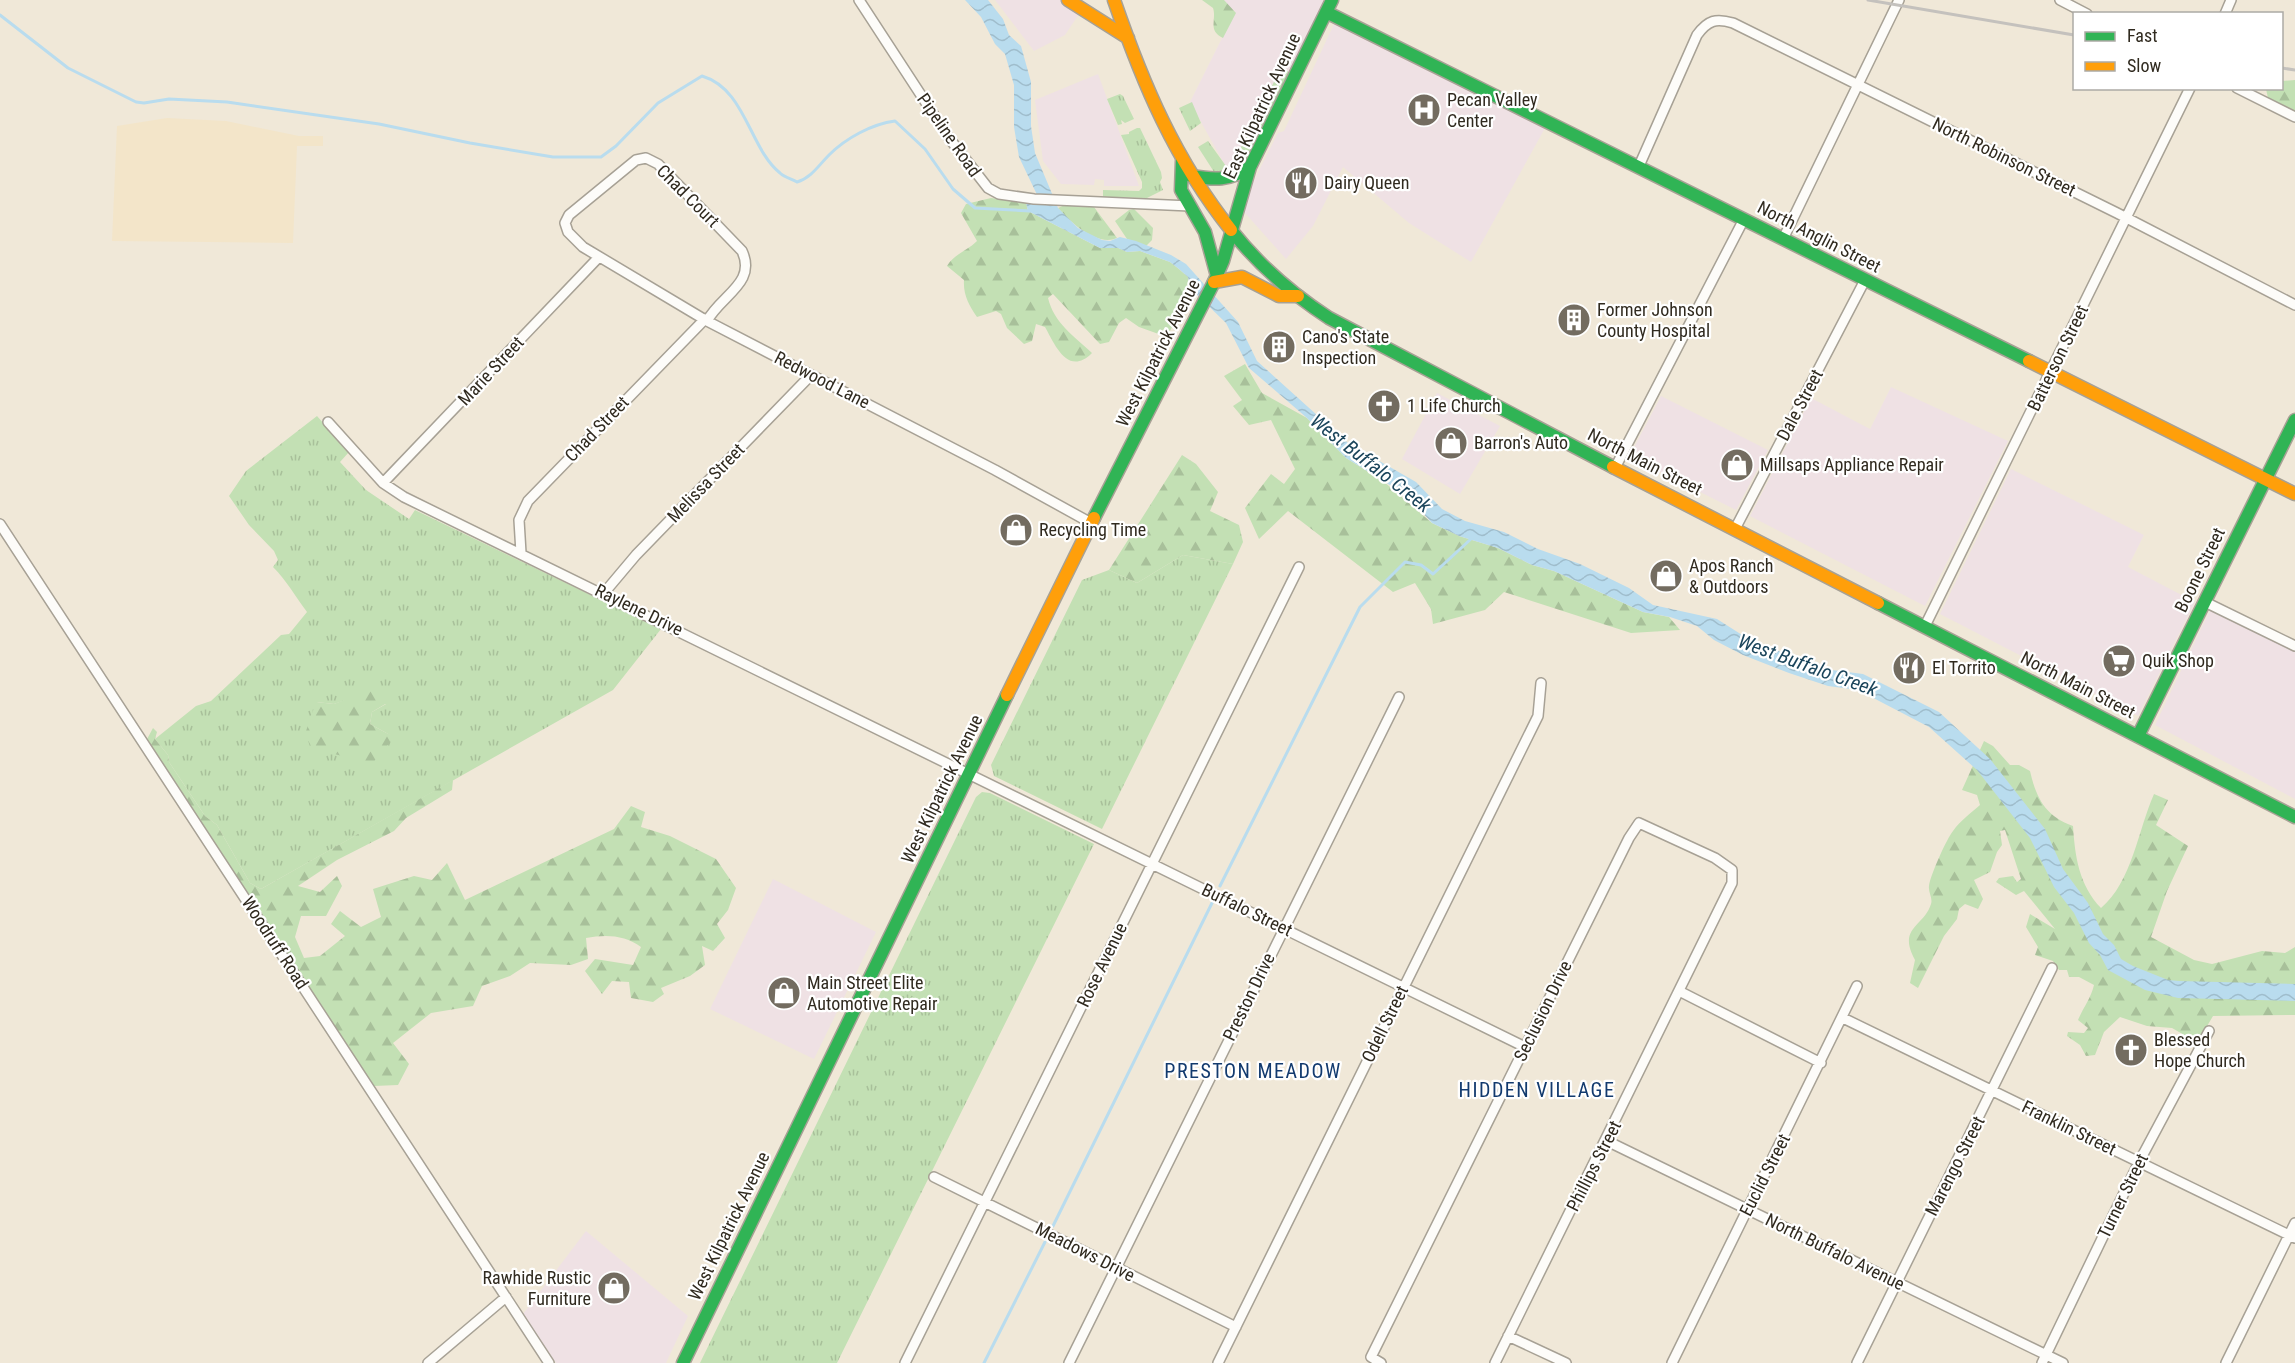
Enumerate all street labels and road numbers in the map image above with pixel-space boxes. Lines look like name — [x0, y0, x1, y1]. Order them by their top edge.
street label: East Kilpatrick Avenue — [1219, 30, 1304, 182]
street label: Pipeline Road — [913, 89, 986, 181]
street label: North Robinson Street — [1929, 113, 2079, 200]
street label: Chad Court — [653, 160, 724, 231]
street label: North Anglin Street — [1754, 196, 1884, 277]
street label: West Kilpatrick Avenue — [1111, 276, 1204, 430]
street label: Batterson Street — [2023, 301, 2092, 414]
street label: Marie Street — [453, 332, 528, 409]
street label: Redwood Lane — [771, 347, 873, 413]
street label: Dale Street — [1772, 365, 1827, 444]
street label: Chad Street — [560, 392, 633, 466]
street label: North Main Street — [1584, 424, 1706, 499]
street label: Melissa Street — [663, 439, 749, 527]
street label: Boone Street — [2170, 524, 2229, 615]
street label: Raylene Drive — [592, 579, 687, 640]
street label: North Main Street — [2017, 647, 2139, 722]
street label: West Kilpatrick Avenue — [897, 711, 987, 866]
street label: Buffalo Street — [1199, 879, 1296, 940]
street label: Woodruff Road — [238, 892, 313, 993]
street label: Rose Avenue — [1072, 919, 1131, 1010]
street label: Preston Drive — [1218, 950, 1279, 1044]
street label: Seclusion Drive — [1509, 957, 1576, 1064]
street label: Odell Street — [1357, 982, 1412, 1066]
street label: Franklin Street — [2019, 1096, 2120, 1159]
street label: Marengo Street — [1920, 1112, 1989, 1219]
street label: Phillips Street — [1562, 1117, 1625, 1214]
street label: Euclid Street — [1735, 1130, 1794, 1219]
street label: West Kilpatrick Avenue — [684, 1148, 774, 1303]
street label: Turner Street — [2093, 1150, 2152, 1242]
street label: North Buffalo Avenue — [1762, 1209, 1908, 1294]
street label: Meadows Drive — [1032, 1218, 1138, 1286]

